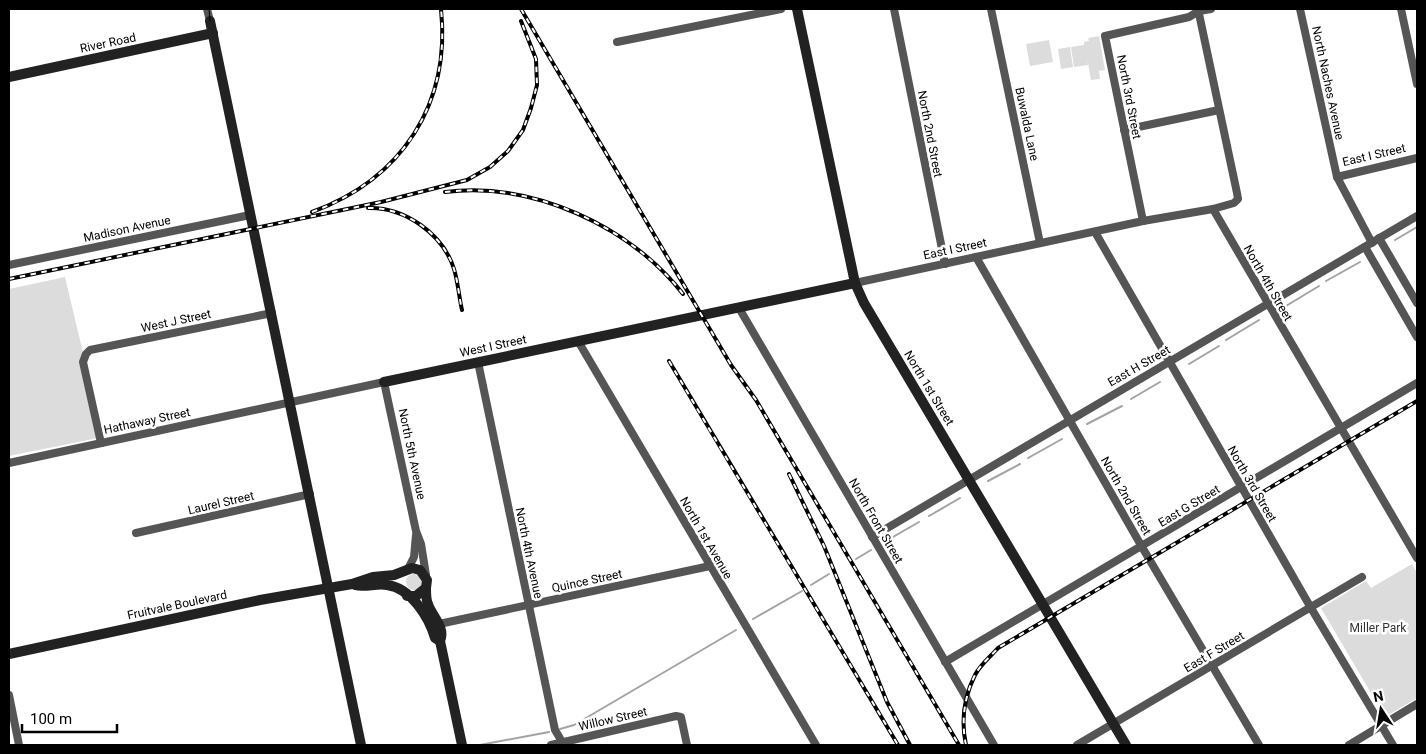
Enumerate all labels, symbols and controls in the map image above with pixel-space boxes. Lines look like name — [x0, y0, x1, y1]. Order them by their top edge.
street label: North Naches Avenue — [1309, 25, 1347, 141]
street label: River Road — [79, 30, 137, 56]
street label: North 3rd Street — [1114, 54, 1144, 140]
street label: Buwalda Lane — [1012, 86, 1042, 162]
street label: North 2nd Street — [915, 89, 945, 179]
street label: East I Street — [1341, 141, 1407, 169]
street label: Madison Avenue — [82, 213, 172, 245]
street label: East I Street — [922, 235, 988, 263]
street label: North 4th Street — [1241, 243, 1295, 323]
street label: West J Street — [140, 307, 212, 335]
street label: West I Street — [458, 332, 528, 360]
street label: East H Street — [1105, 342, 1173, 389]
street label: North 1st Street — [901, 348, 957, 428]
street label: Hathaway Street — [103, 405, 192, 437]
street label: North 5th Avenue — [396, 407, 428, 501]
street label: North 3rd Street — [1225, 444, 1279, 525]
street label: North 2nd Street — [1098, 454, 1154, 538]
street label: North Front Street — [846, 476, 906, 566]
street label: East G Street — [1156, 482, 1222, 530]
street label: Laurel Street — [187, 489, 256, 517]
street label: North 1st Avenue — [677, 495, 735, 581]
street label: North 4th Avenue — [513, 506, 545, 600]
street label: Quince Street — [550, 567, 624, 595]
street label: Fruitvale Boulevard — [126, 588, 228, 622]
park label: Miller Park — [1350, 621, 1407, 635]
street label: East F Street — [1181, 629, 1247, 675]
north arrow — [1356, 684, 1406, 734]
text: N — [1372, 687, 1385, 705]
scale bar — [22, 702, 118, 734]
street label: Willow Street — [577, 704, 649, 734]
text: 100 m — [30, 710, 72, 728]

